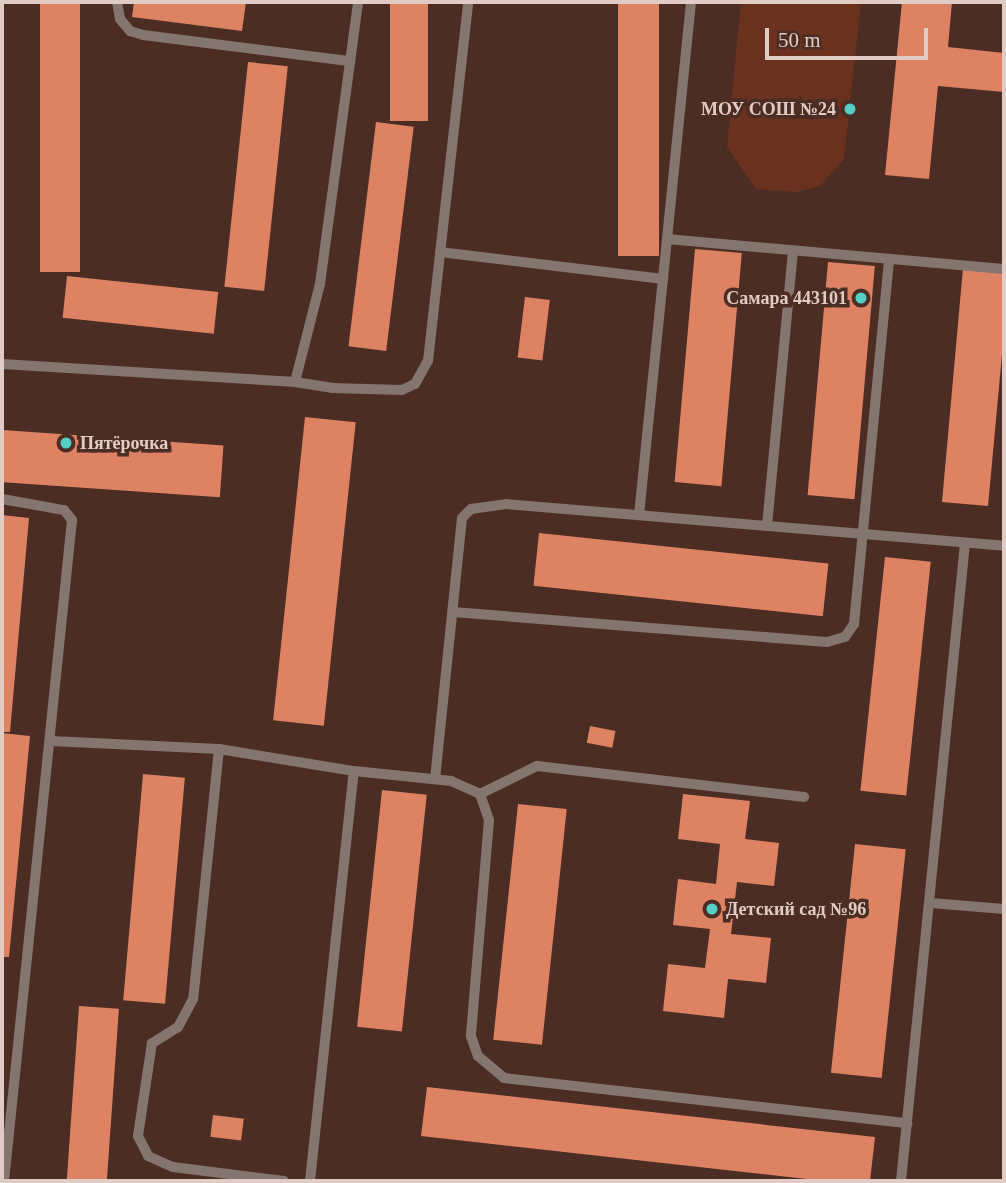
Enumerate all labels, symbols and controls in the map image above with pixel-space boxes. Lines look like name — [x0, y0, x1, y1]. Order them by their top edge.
scale bar — [768, 14, 931, 58]
text: 50 m — [778, 28, 821, 52]
place label: МОУ СОШ №24 — [701, 98, 836, 120]
marker: МОУ СОШ №24 — [842, 101, 858, 117]
place label: Самара 443101 — [726, 287, 847, 309]
marker: Самара 443101 — [853, 290, 869, 306]
place label: Пятёрочка — [80, 432, 168, 454]
marker: Пятёрочка — [58, 435, 74, 451]
place label: Детский сад №96 — [726, 898, 866, 920]
marker: Детский сад №96 — [704, 901, 720, 917]

